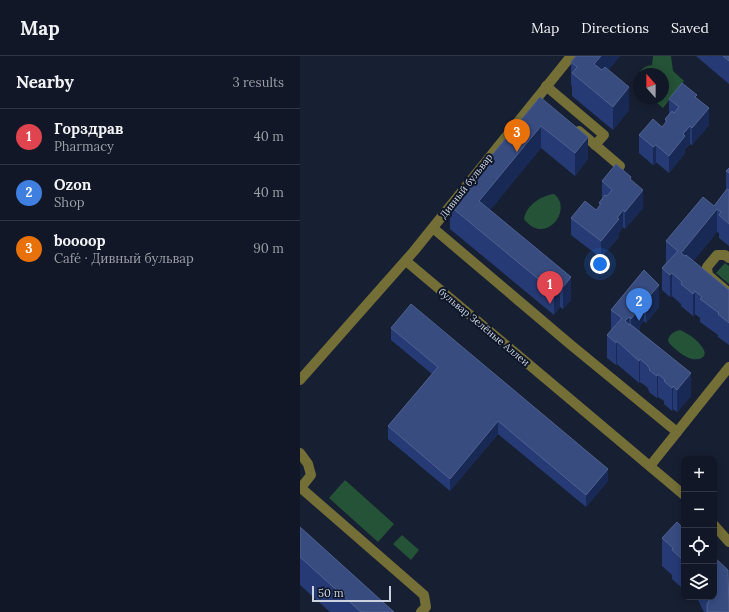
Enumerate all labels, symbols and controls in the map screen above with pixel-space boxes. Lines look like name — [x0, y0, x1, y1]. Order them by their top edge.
text: Map — [20, 16, 60, 40]
text: Map — [531, 19, 559, 37]
text: Directions — [581, 19, 649, 37]
text: Saved — [671, 19, 709, 37]
north arrow — [633, 68, 669, 104]
text: Nearby — [16, 71, 74, 93]
text: 3 results — [232, 74, 284, 91]
text: Горздрав — [54, 119, 124, 138]
pin: 3 — [504, 119, 530, 152]
text: 1 — [26, 128, 32, 145]
text: 40 m — [254, 128, 284, 145]
text: Pharmacy — [54, 138, 114, 155]
street label: Дивный бульвар — [437, 151, 495, 221]
text: Ozon — [54, 175, 91, 194]
text: 2 — [26, 184, 32, 201]
text: 40 m — [254, 184, 284, 201]
text: Shop — [54, 194, 85, 211]
text: boooop — [54, 231, 106, 250]
text: 3 — [25, 240, 33, 257]
text: 90 m — [253, 240, 284, 257]
text: Café · Дивный бульвар — [54, 250, 194, 267]
your location — [590, 254, 610, 274]
pin: 1 — [537, 271, 563, 304]
street label: бульвар Зелёные Аллеи — [436, 285, 532, 369]
pin: 2 — [626, 288, 652, 321]
map controls — [681, 456, 717, 600]
button: + — [681, 456, 717, 492]
button: − — [681, 492, 717, 528]
button: locate — [681, 528, 717, 564]
button: layers — [681, 564, 717, 600]
scale bar — [312, 584, 391, 603]
text: 50 m — [318, 586, 344, 600]

